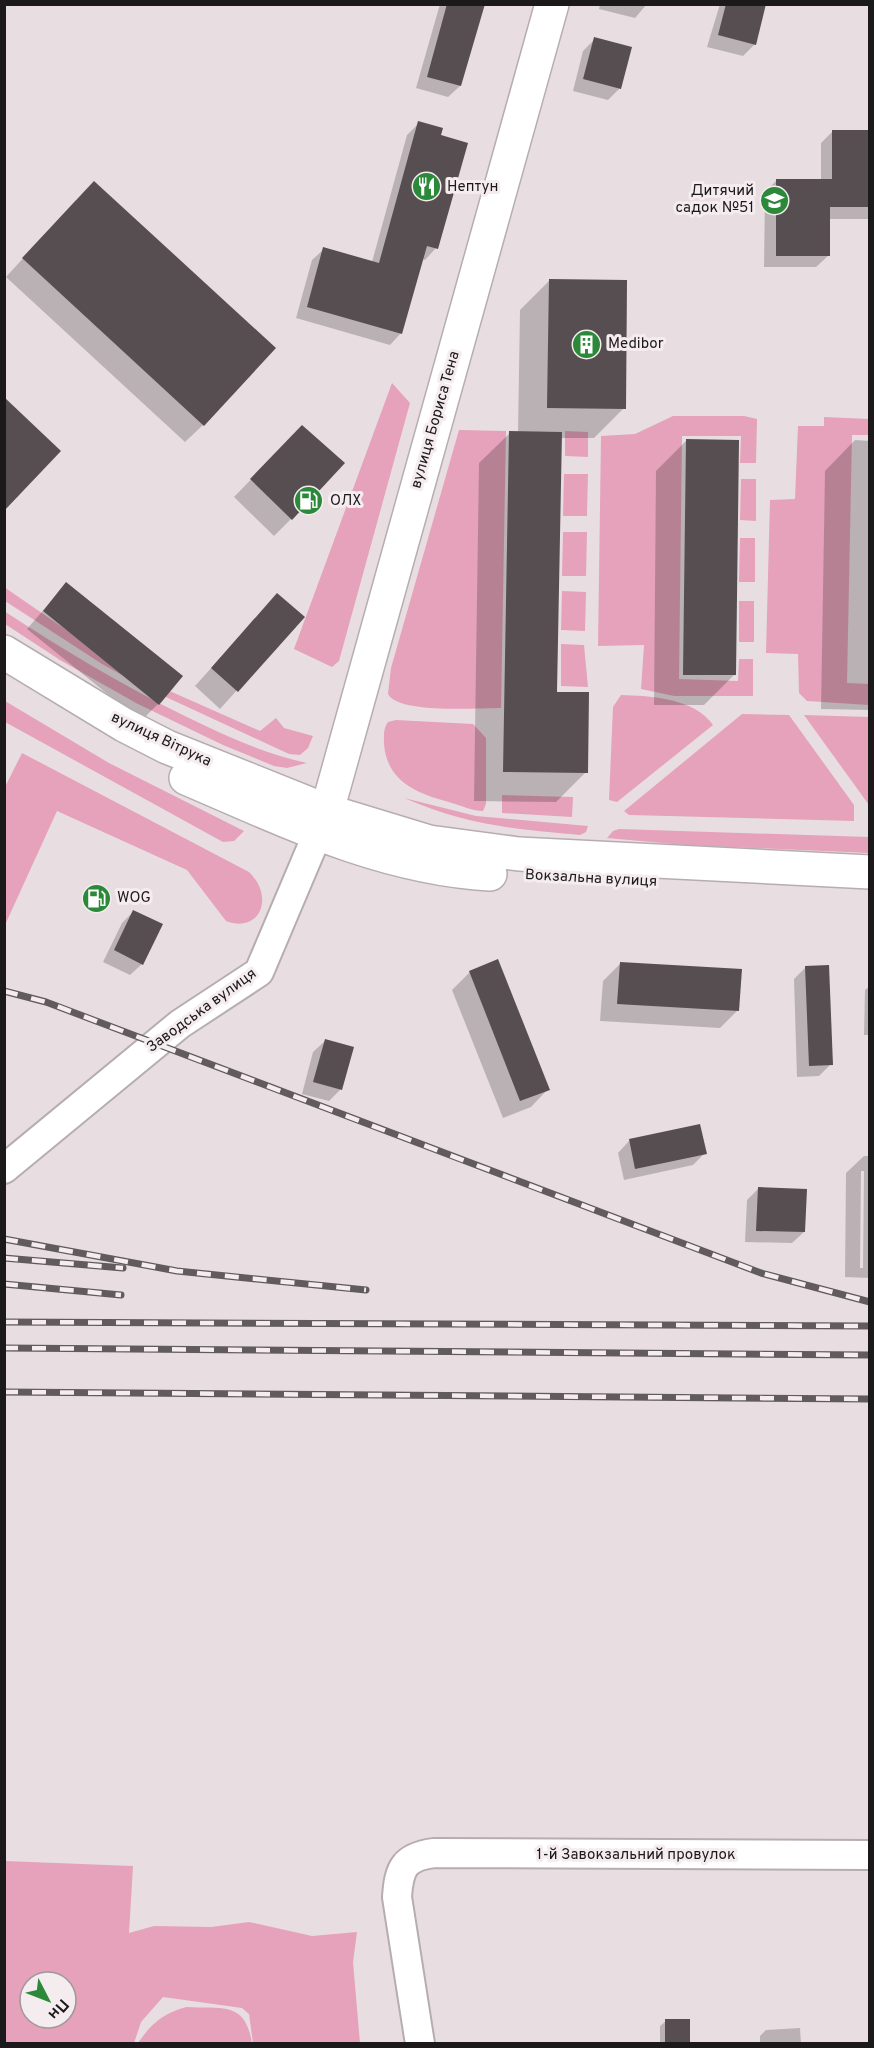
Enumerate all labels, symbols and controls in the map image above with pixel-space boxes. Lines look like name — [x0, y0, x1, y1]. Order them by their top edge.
restaurant icon: Нептун — [410, 171, 442, 203]
place label: Нептун — [447, 178, 499, 197]
place label: Дитячий садок №51 — [675, 182, 754, 218]
school or university icon: Дитячий садок №51 — [759, 184, 791, 216]
building icon: Medibor — [571, 328, 603, 360]
place label: Medibor — [608, 335, 664, 354]
street label: вулиця Бориса Тена — [407, 349, 465, 491]
fuel station icon: ОЛХ — [293, 485, 325, 517]
place label: ОЛХ — [330, 492, 361, 511]
street label: вулиця Вітрука — [108, 708, 214, 772]
street label: Вокзальна вулиця — [524, 866, 658, 892]
fuel station icon: WOG — [80, 882, 112, 914]
place label: WOG — [117, 889, 151, 908]
street label: Заводська вулиця — [143, 965, 261, 1057]
street label: 1-й Завокзальний провулок — [536, 1846, 736, 1865]
north arrow — [18, 1970, 78, 2030]
text: Пн — [43, 1994, 72, 2023]

